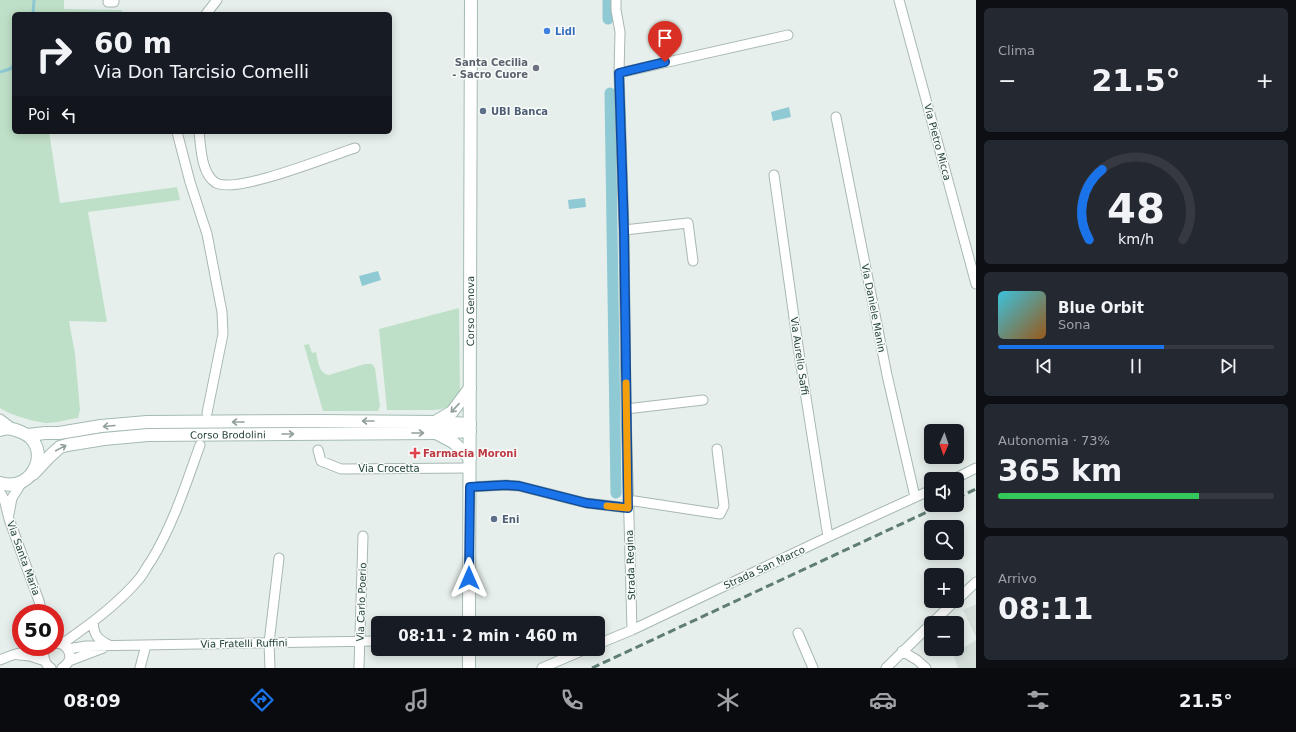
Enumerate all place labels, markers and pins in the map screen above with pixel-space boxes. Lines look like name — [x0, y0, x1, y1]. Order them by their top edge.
pin — [648, 21, 682, 62]
marker: Lidl — [542, 26, 552, 36]
place label: Lidl — [555, 26, 575, 37]
place label: Santa Cecilia - Sacro Cuore — [452, 57, 528, 80]
marker: Santa Cecilia - Sacro Cuore — [531, 63, 541, 73]
marker: UBI Banca — [478, 106, 488, 116]
place label: UBI Banca — [491, 106, 548, 117]
marker: Farmacia Moroni — [410, 448, 420, 458]
place label: Farmacia Moroni — [423, 448, 517, 459]
marker: Eni — [489, 514, 499, 524]
place label: Eni — [502, 514, 519, 525]

